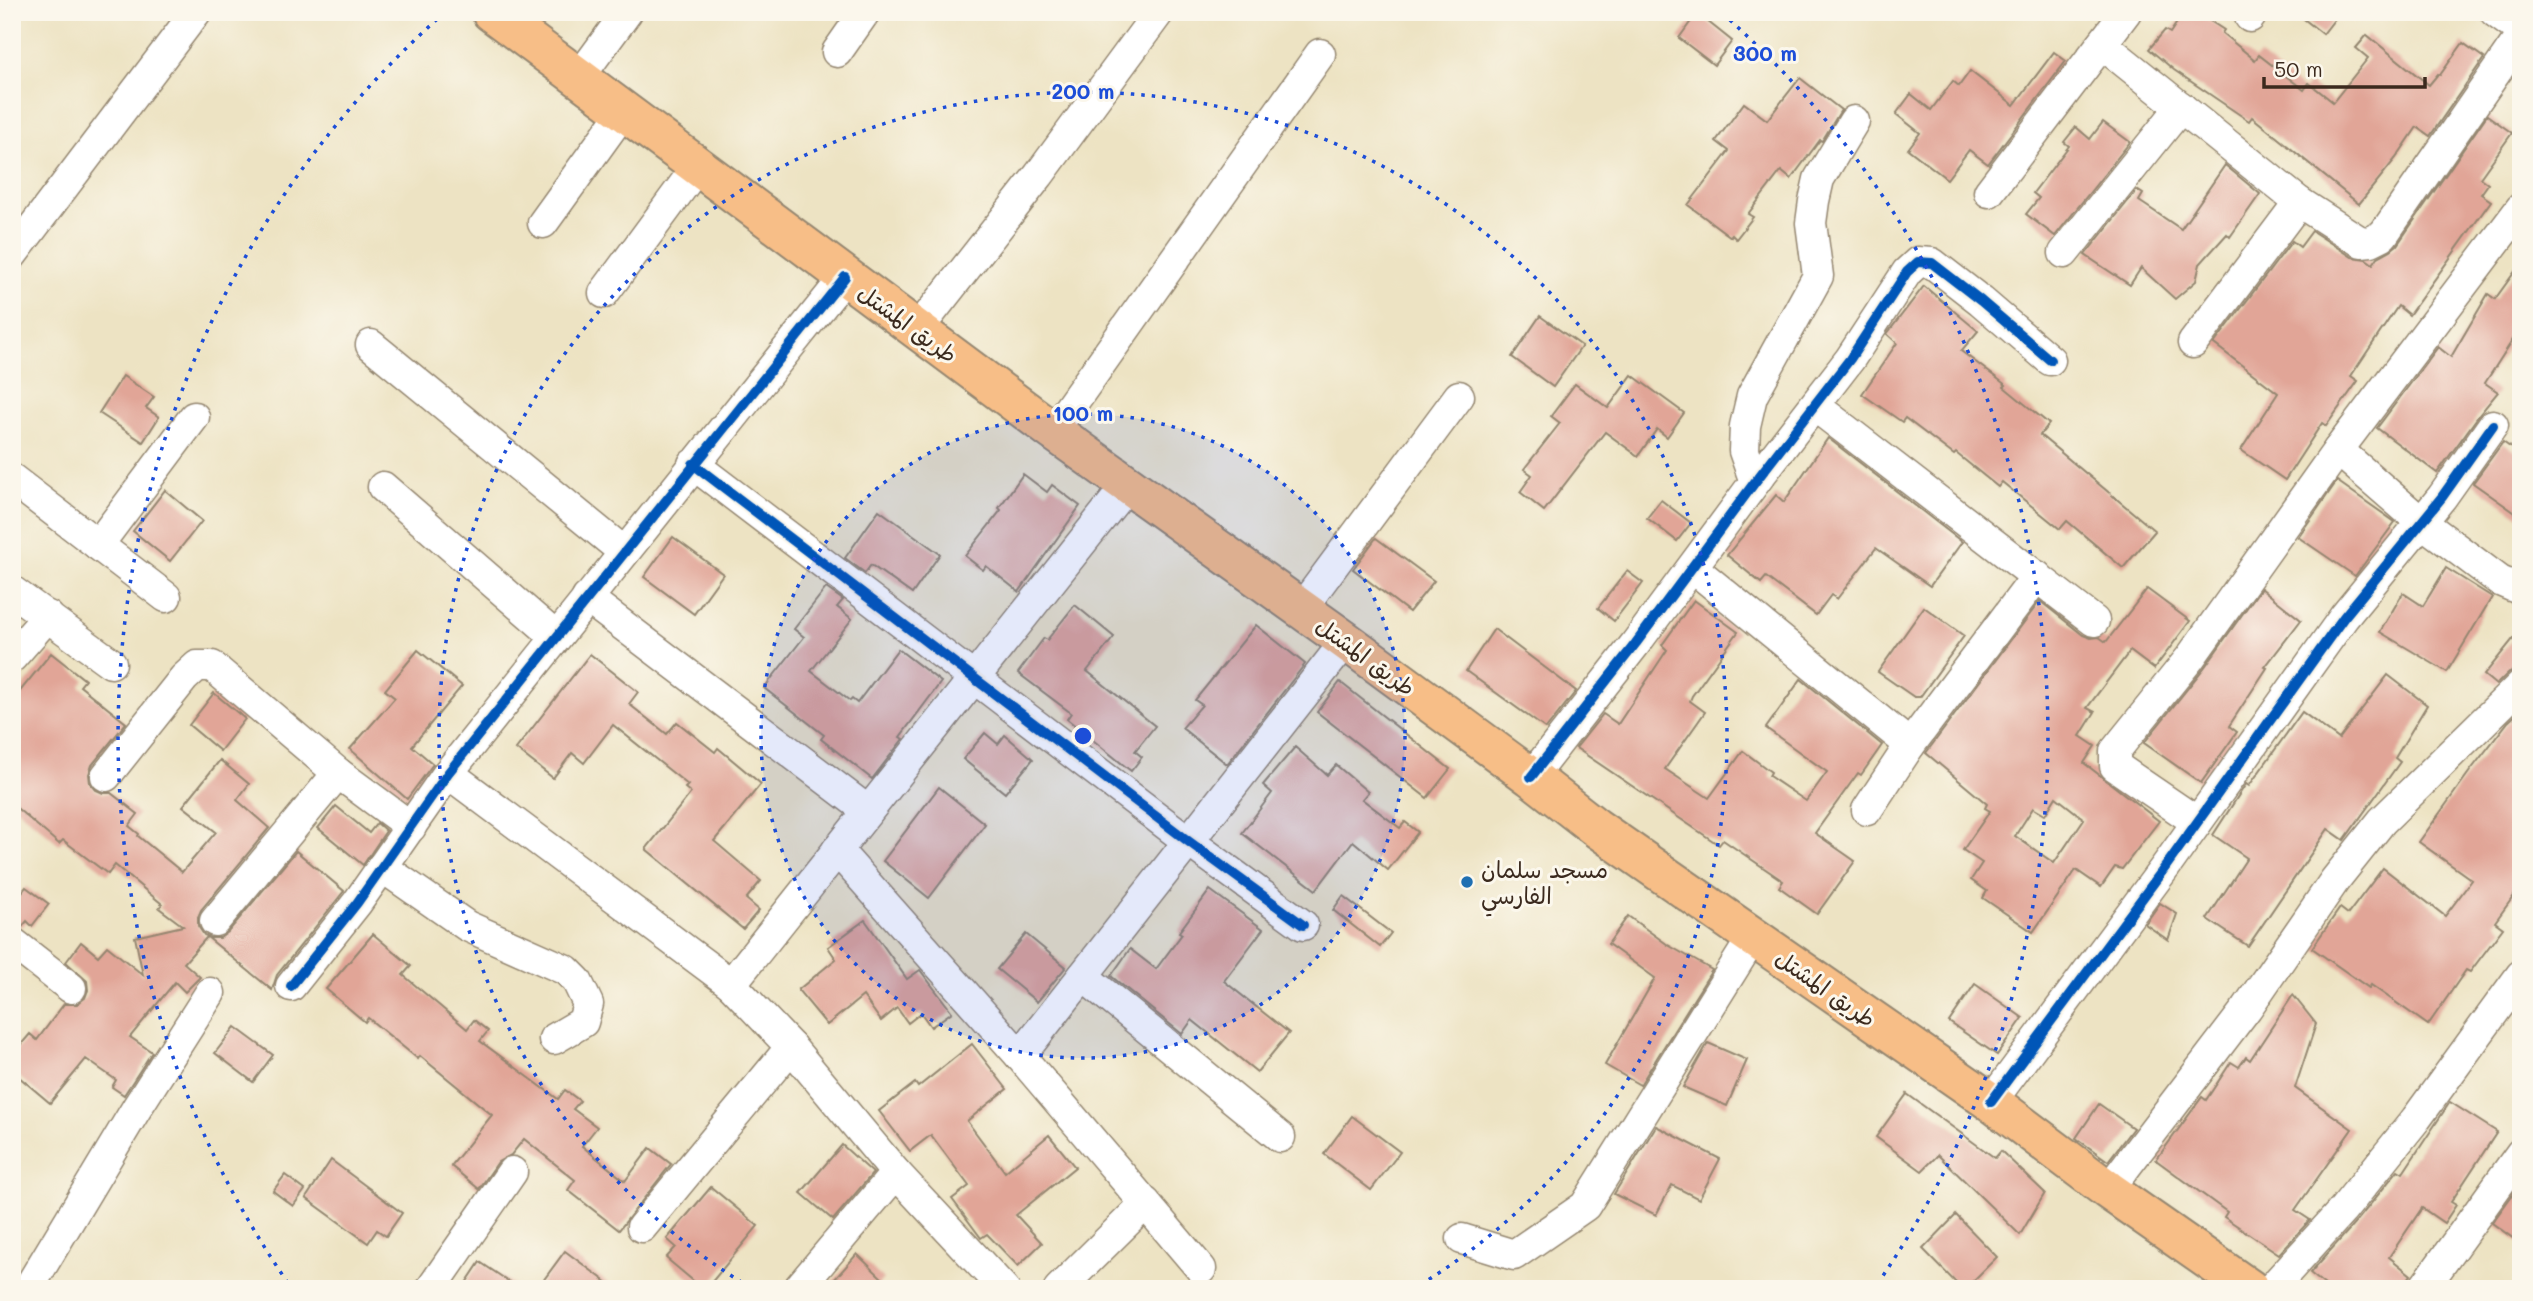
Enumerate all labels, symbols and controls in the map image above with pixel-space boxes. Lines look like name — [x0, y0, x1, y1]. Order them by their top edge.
text: 300 m — [1733, 39, 1797, 66]
scale bar — [2264, 46, 2424, 90]
text: 50 m — [2274, 55, 2323, 82]
text: 200 m — [1052, 77, 1114, 104]
street label: طريق المشتل — [852, 277, 964, 369]
text: 100 m — [1053, 399, 1113, 426]
street label: طريق المشتل — [1310, 610, 1422, 702]
centre of rings — [1071, 724, 1095, 748]
place label: مسجد سلمان الفارسي — [1481, 854, 1608, 917]
marker: مسجد سلمان الفارسي — [1459, 874, 1475, 890]
street label: طريق المشتل — [1770, 942, 1882, 1034]

